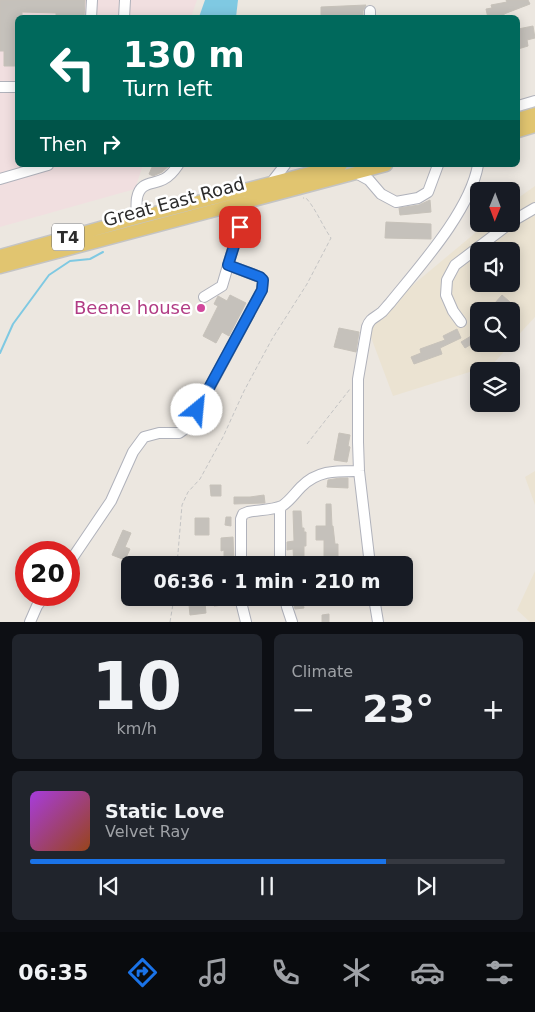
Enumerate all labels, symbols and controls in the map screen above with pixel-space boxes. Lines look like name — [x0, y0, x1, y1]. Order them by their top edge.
icon: left — [40, 35, 105, 100]
text: 130 m — [123, 35, 245, 75]
text: Turn left — [123, 76, 212, 101]
icon: right — [97, 130, 125, 158]
text: Then — [40, 133, 87, 155]
street label: Great East Road — [101, 173, 247, 230]
north arrow — [470, 182, 520, 232]
map controls — [470, 182, 520, 412]
pin — [219, 206, 261, 248]
icon: arrive — [226, 213, 254, 241]
road number: T4 — [52, 223, 84, 250]
button: sound — [470, 242, 520, 292]
place label: Beene house — [74, 297, 191, 318]
marker: Beene house — [195, 302, 207, 314]
button: search — [470, 302, 520, 352]
button: layers — [470, 362, 520, 412]
position arrow — [170, 383, 222, 435]
speed limit sign: 20 — [15, 541, 80, 606]
text: 06:36 · 1 min · 210 m — [153, 570, 381, 592]
text: 10 — [92, 649, 182, 724]
text: Climate — [292, 662, 353, 681]
text: 23° — [362, 687, 434, 731]
text: − — [292, 693, 315, 726]
text: + — [482, 693, 505, 726]
text: km/h — [117, 719, 157, 738]
text: Static Love — [105, 800, 225, 822]
text: Velvet Ray — [105, 822, 190, 841]
icon: previous — [95, 872, 123, 900]
icon: pause — [253, 872, 281, 900]
icon: next — [412, 872, 440, 900]
icon: directions — [125, 955, 160, 990]
icon: music — [196, 955, 231, 990]
icon: phone — [268, 955, 303, 990]
icon: climate — [339, 955, 374, 990]
icon: car — [410, 955, 445, 990]
icon: filters — [482, 955, 517, 990]
text: 06:35 — [18, 960, 88, 985]

